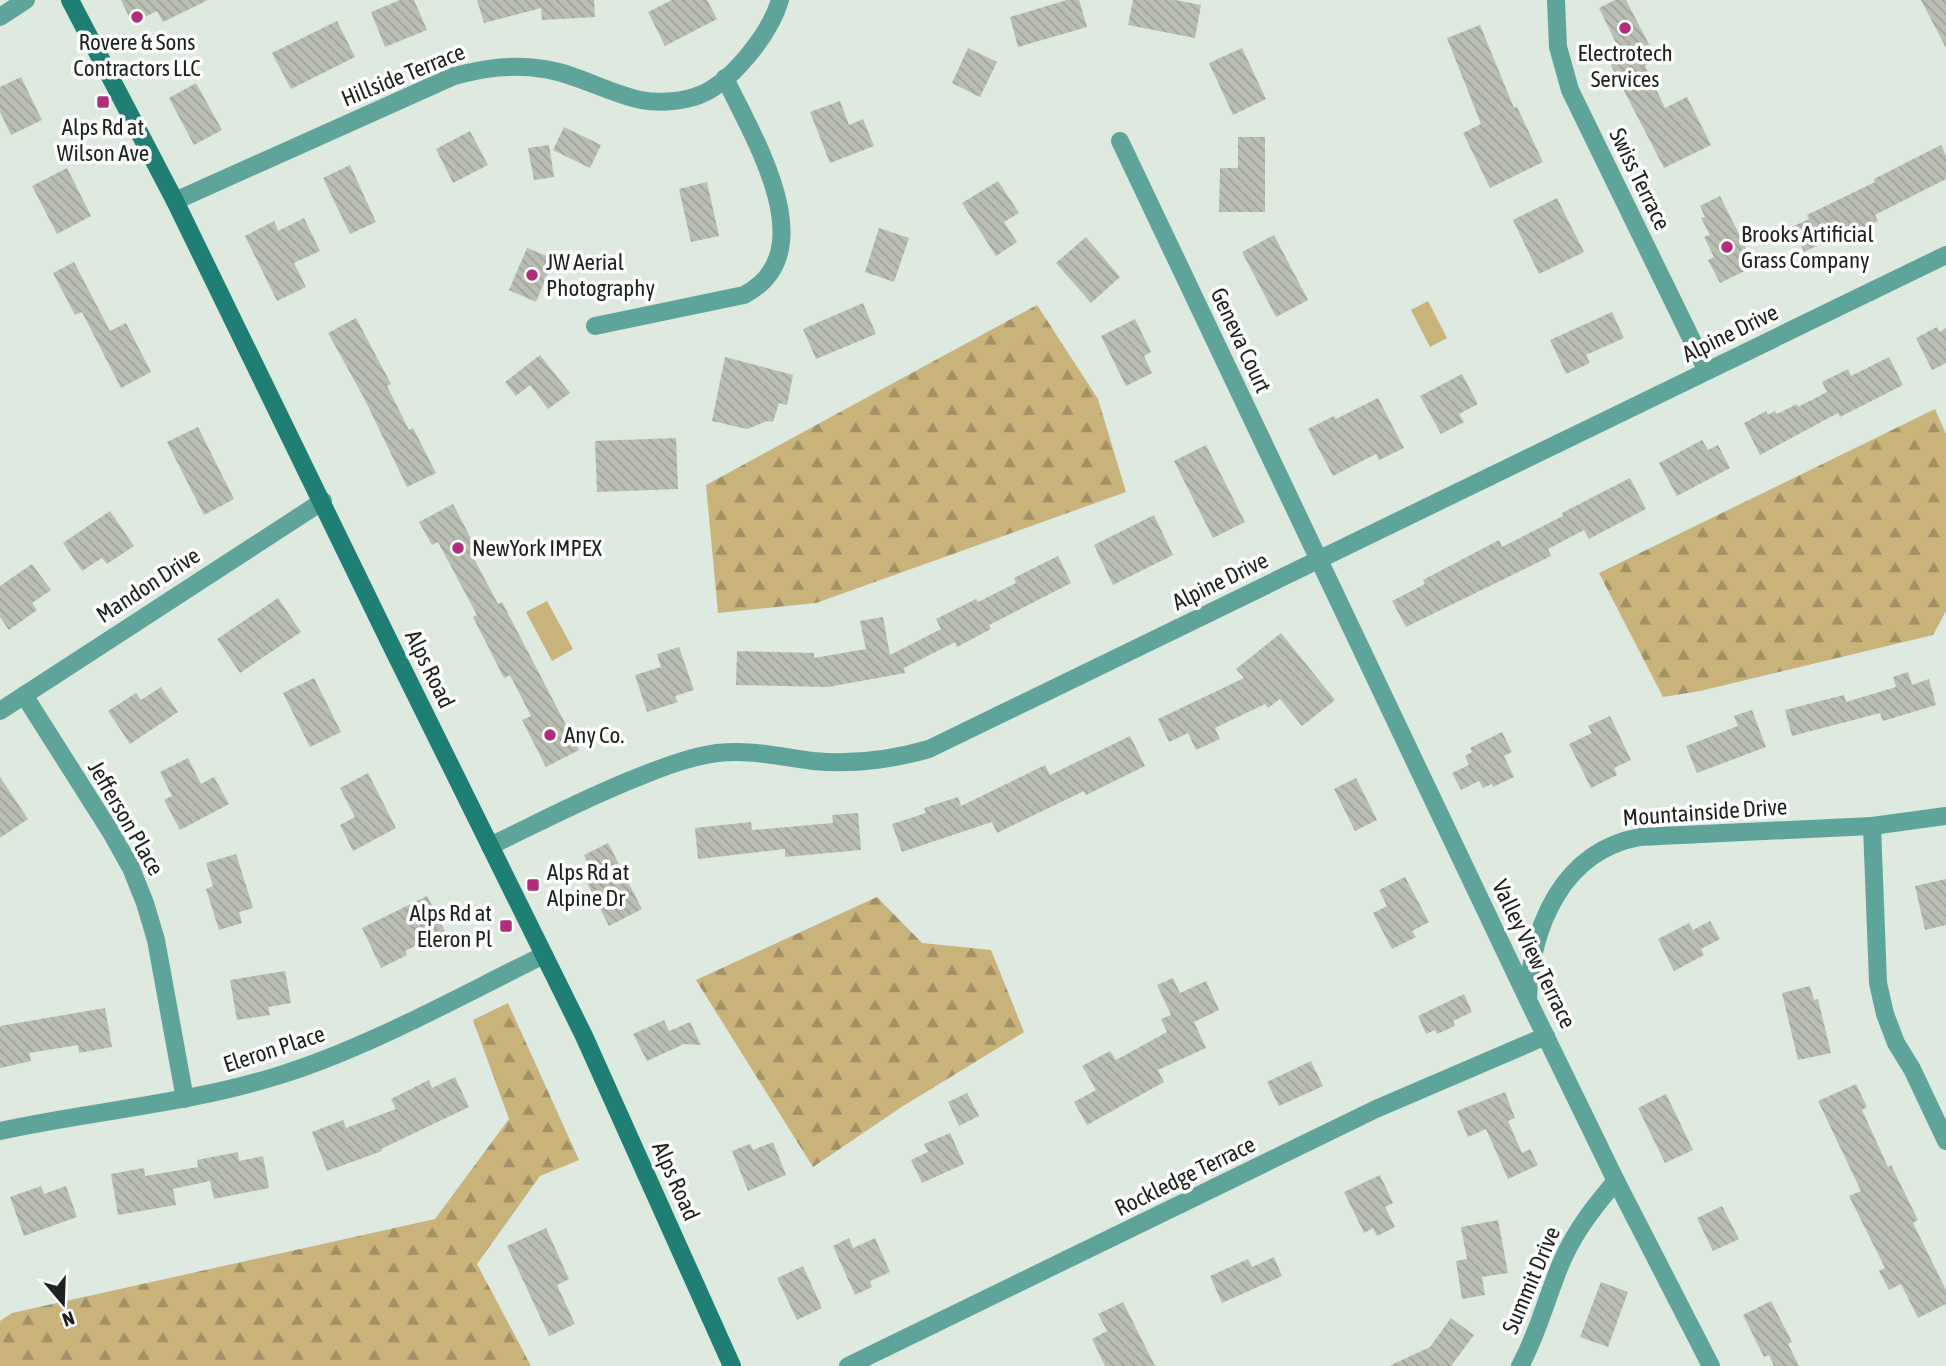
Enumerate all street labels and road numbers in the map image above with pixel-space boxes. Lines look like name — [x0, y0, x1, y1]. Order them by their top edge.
street label: Hillside Terrace — [338, 38, 468, 112]
street label: Swiss Terrace — [1604, 124, 1676, 234]
street label: Geneva Court — [1205, 284, 1277, 396]
street label: Alpine Drive — [1678, 299, 1782, 367]
street label: Mandon Drive — [91, 542, 205, 628]
street label: Alpine Drive — [1168, 547, 1272, 615]
street label: Alps Road — [400, 626, 460, 712]
street label: Jefferson Place — [83, 756, 169, 880]
street label: Mountainside Drive — [1622, 793, 1788, 831]
street label: Valley View Terrace — [1487, 876, 1581, 1032]
street label: Eleron Place — [220, 1020, 328, 1078]
street label: Rockledge Terrace — [1111, 1131, 1259, 1221]
street label: Alps Road — [647, 1138, 705, 1224]
street label: Summit Drive — [1497, 1223, 1565, 1337]

